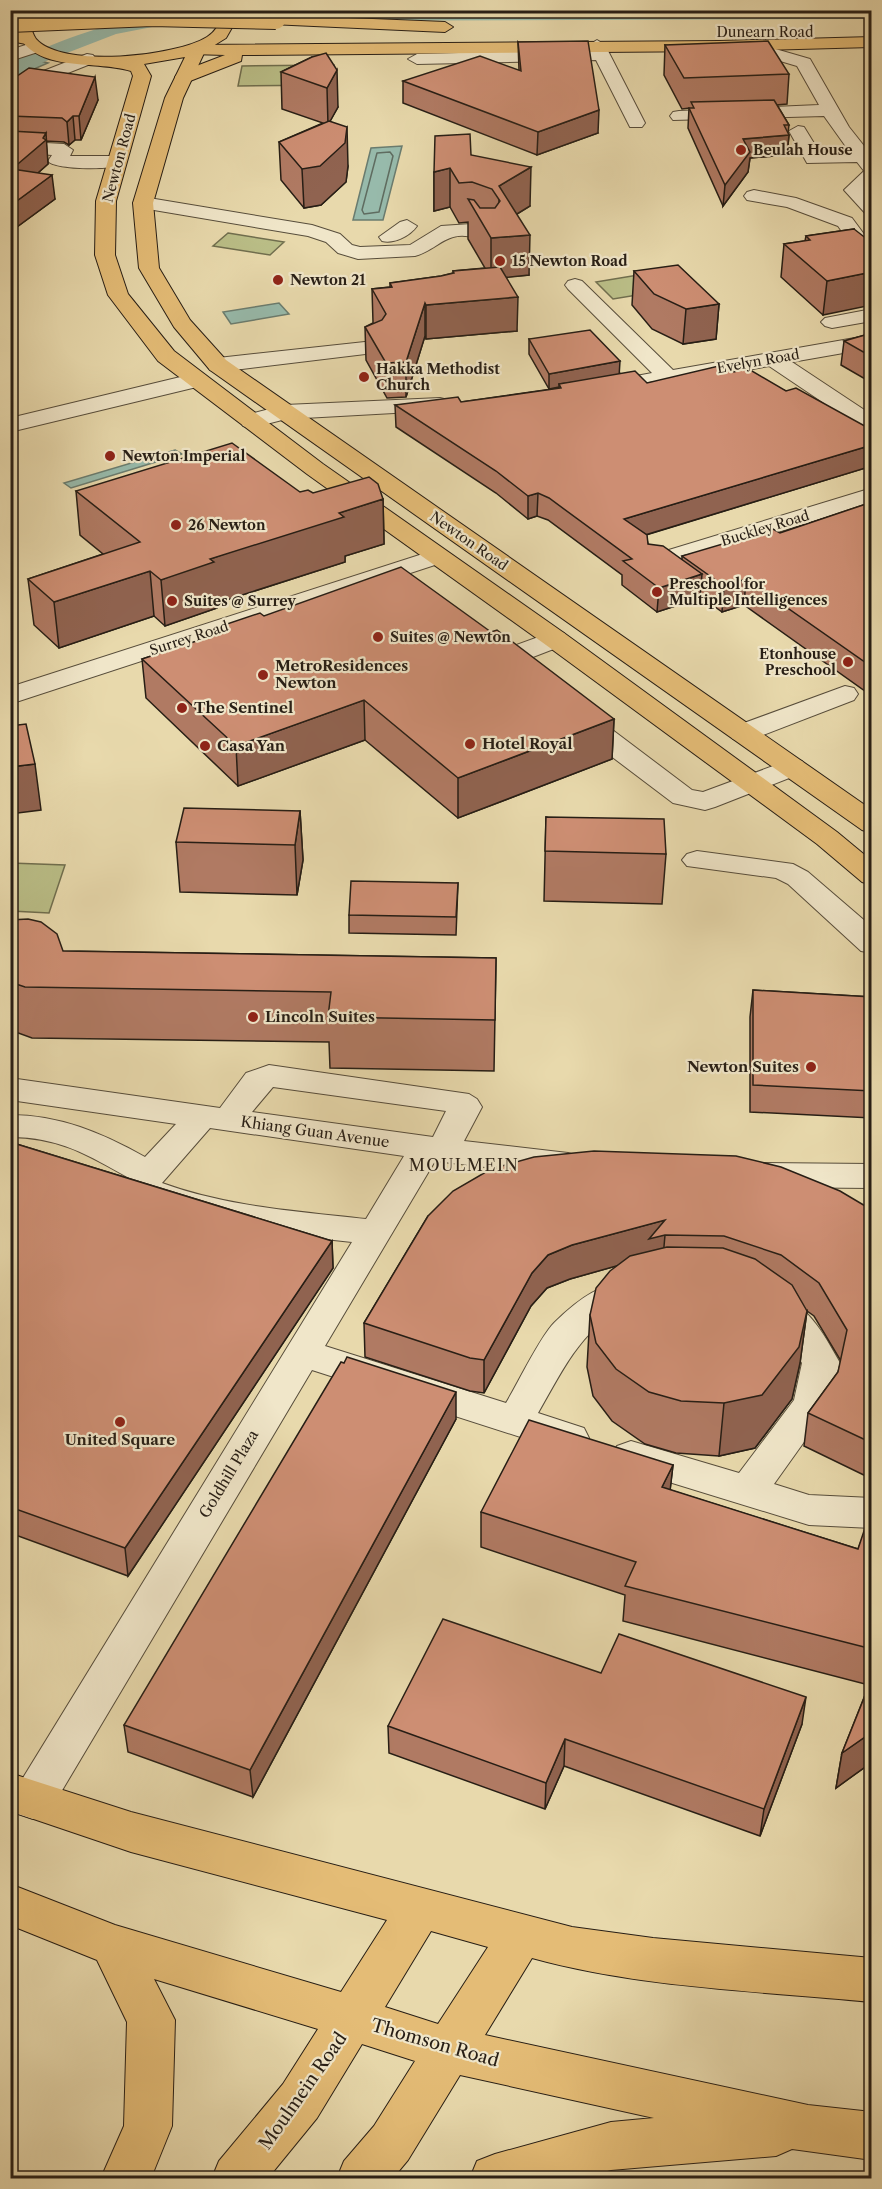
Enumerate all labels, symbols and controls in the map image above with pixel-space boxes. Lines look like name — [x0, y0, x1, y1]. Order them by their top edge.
street label: Dunearn Road — [717, 23, 814, 41]
street label: Newton Road — [99, 111, 140, 204]
place label: Beulah House — [753, 141, 853, 159]
marker: Beulah House — [734, 143, 748, 157]
place label: 15 Newton Road — [512, 252, 628, 270]
marker: 15 Newton Road — [493, 254, 507, 268]
place label: Newton 21 — [290, 271, 366, 289]
marker: Newton 21 — [271, 273, 285, 287]
street label: Evelyn Road — [715, 345, 801, 377]
place label: Hakka Methodist Church — [376, 360, 500, 394]
marker: Hakka Methodist Church — [357, 370, 371, 384]
place label: Newton Imperial — [122, 447, 245, 465]
marker: Newton Imperial — [103, 449, 117, 463]
street label: Buckley Road — [719, 506, 812, 550]
street label: Newton Road — [427, 508, 512, 575]
place label: 26 Newton — [188, 516, 266, 534]
marker: 26 Newton — [169, 518, 183, 532]
place label: Preschool for Multiple Intelligences — [669, 575, 827, 609]
marker: Preschool for Multiple Intelligences — [650, 585, 664, 599]
place label: Suites @ Surrey — [184, 592, 296, 610]
marker: Suites @ Surrey — [165, 594, 179, 608]
street label: Surrey Road — [147, 617, 231, 659]
place label: Suites @ Newton — [390, 628, 511, 646]
marker: Suites @ Newton — [371, 630, 385, 644]
place label: Etonhouse Preschool — [759, 645, 836, 679]
marker: Etonhouse Preschool — [841, 655, 855, 669]
place label: MetroResidences Newton — [275, 656, 408, 692]
marker: MetroResidences Newton — [256, 668, 270, 682]
place label: The Sentinel — [194, 698, 293, 717]
marker: The Sentinel — [175, 701, 189, 715]
place label: Hotel Royal — [482, 734, 573, 753]
place label: Casa Yan — [217, 736, 286, 755]
marker: Hotel Royal — [463, 737, 477, 751]
marker: Casa Yan — [198, 739, 212, 753]
place label: Lincoln Suites — [265, 1007, 375, 1026]
marker: Lincoln Suites — [246, 1010, 260, 1024]
place label: Newton Suites — [687, 1057, 799, 1076]
marker: Newton Suites — [804, 1060, 818, 1074]
street label: Khiang Guan Avenue — [239, 1112, 391, 1151]
district label: MOULMEIN — [409, 1155, 519, 1175]
marker: United Square — [113, 1415, 127, 1429]
street label: Goldhill Plaza — [195, 1426, 262, 1521]
place label: United Square — [65, 1430, 175, 1449]
street label: Thomson Road — [369, 2014, 502, 2072]
street label: Moulmein Road — [254, 2028, 352, 2154]

